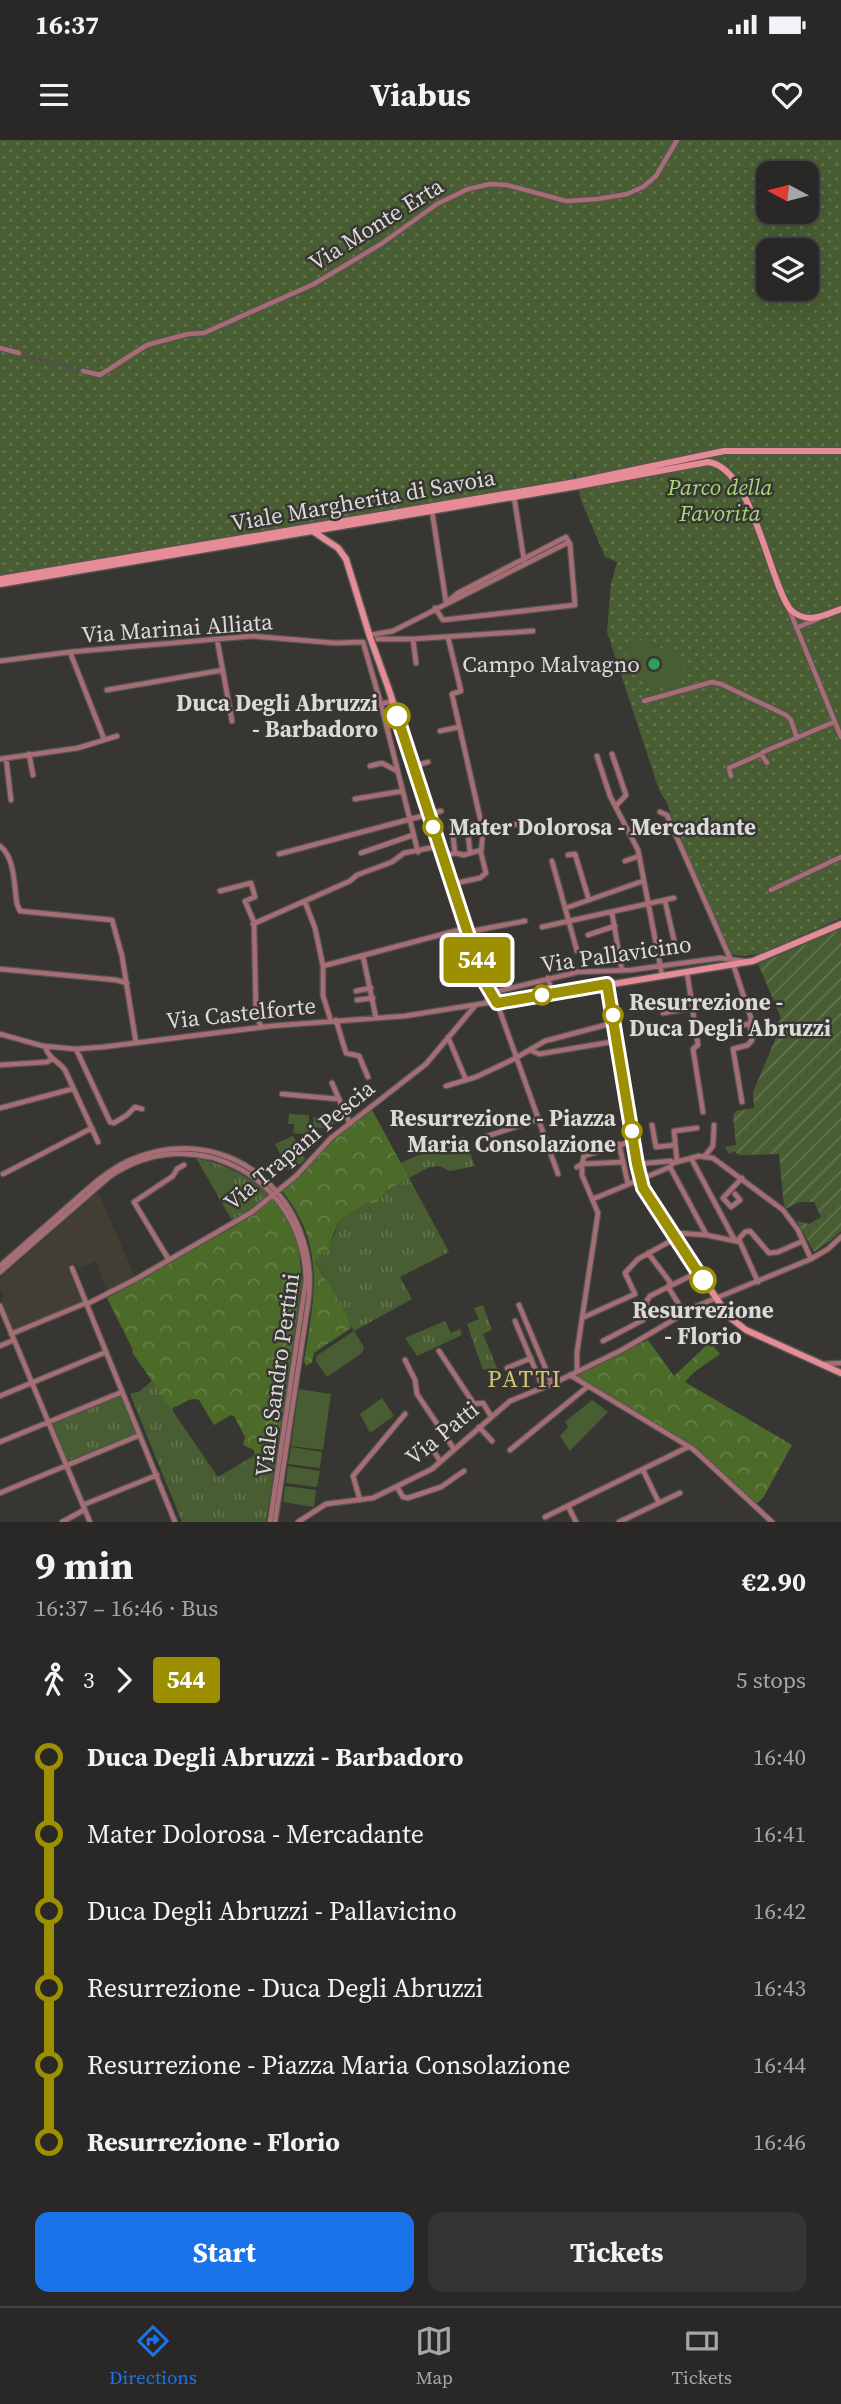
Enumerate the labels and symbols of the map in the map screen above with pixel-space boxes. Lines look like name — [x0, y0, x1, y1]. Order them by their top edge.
north arrow — [756, 161, 819, 224]
street label: Via Monte Erta — [303, 170, 450, 278]
street label: Viale Margherita di Savoia — [228, 461, 498, 539]
park label: Parco della Favorita — [667, 471, 772, 529]
street label: Via Marinai Alliata — [80, 605, 274, 651]
place label: Campo Malvagno — [462, 648, 640, 680]
marker: Campo Malvagno — [646, 656, 662, 672]
place label: Duca Degli Abruzzi - Barbadoro — [176, 687, 378, 745]
marker: Duca Degli Abruzzi - Barbadoro — [384, 703, 410, 729]
place label: Mater Dolorosa - Mercadante — [449, 811, 756, 843]
marker: Mater Dolorosa - Mercadante — [423, 817, 443, 837]
street label: Via Pallavicino — [539, 928, 693, 980]
line badge: 544 — [437, 937, 517, 983]
unlabelled marker — [532, 985, 552, 1005]
place label: Resurrezione - Duca Degli Abruzzi — [629, 986, 831, 1044]
street label: Via Castelforte — [164, 989, 318, 1037]
marker: Resurrezione - Duca Degli Abruzzi — [603, 1005, 623, 1025]
street label: Via Trapani Pescia — [217, 1072, 381, 1218]
place label: Resurrezione - Piazza Maria Consolazione — [390, 1102, 617, 1160]
marker: Resurrezione - Piazza Maria Consolazione — [622, 1121, 642, 1141]
marker: Resurrezione - Florio — [690, 1267, 716, 1293]
street label: Viale Sandro Pertini — [247, 1271, 307, 1479]
place label: Resurrezione - Florio — [632, 1294, 774, 1352]
district label: PATTI — [487, 1362, 563, 1395]
street label: Via Patti — [399, 1393, 486, 1472]

